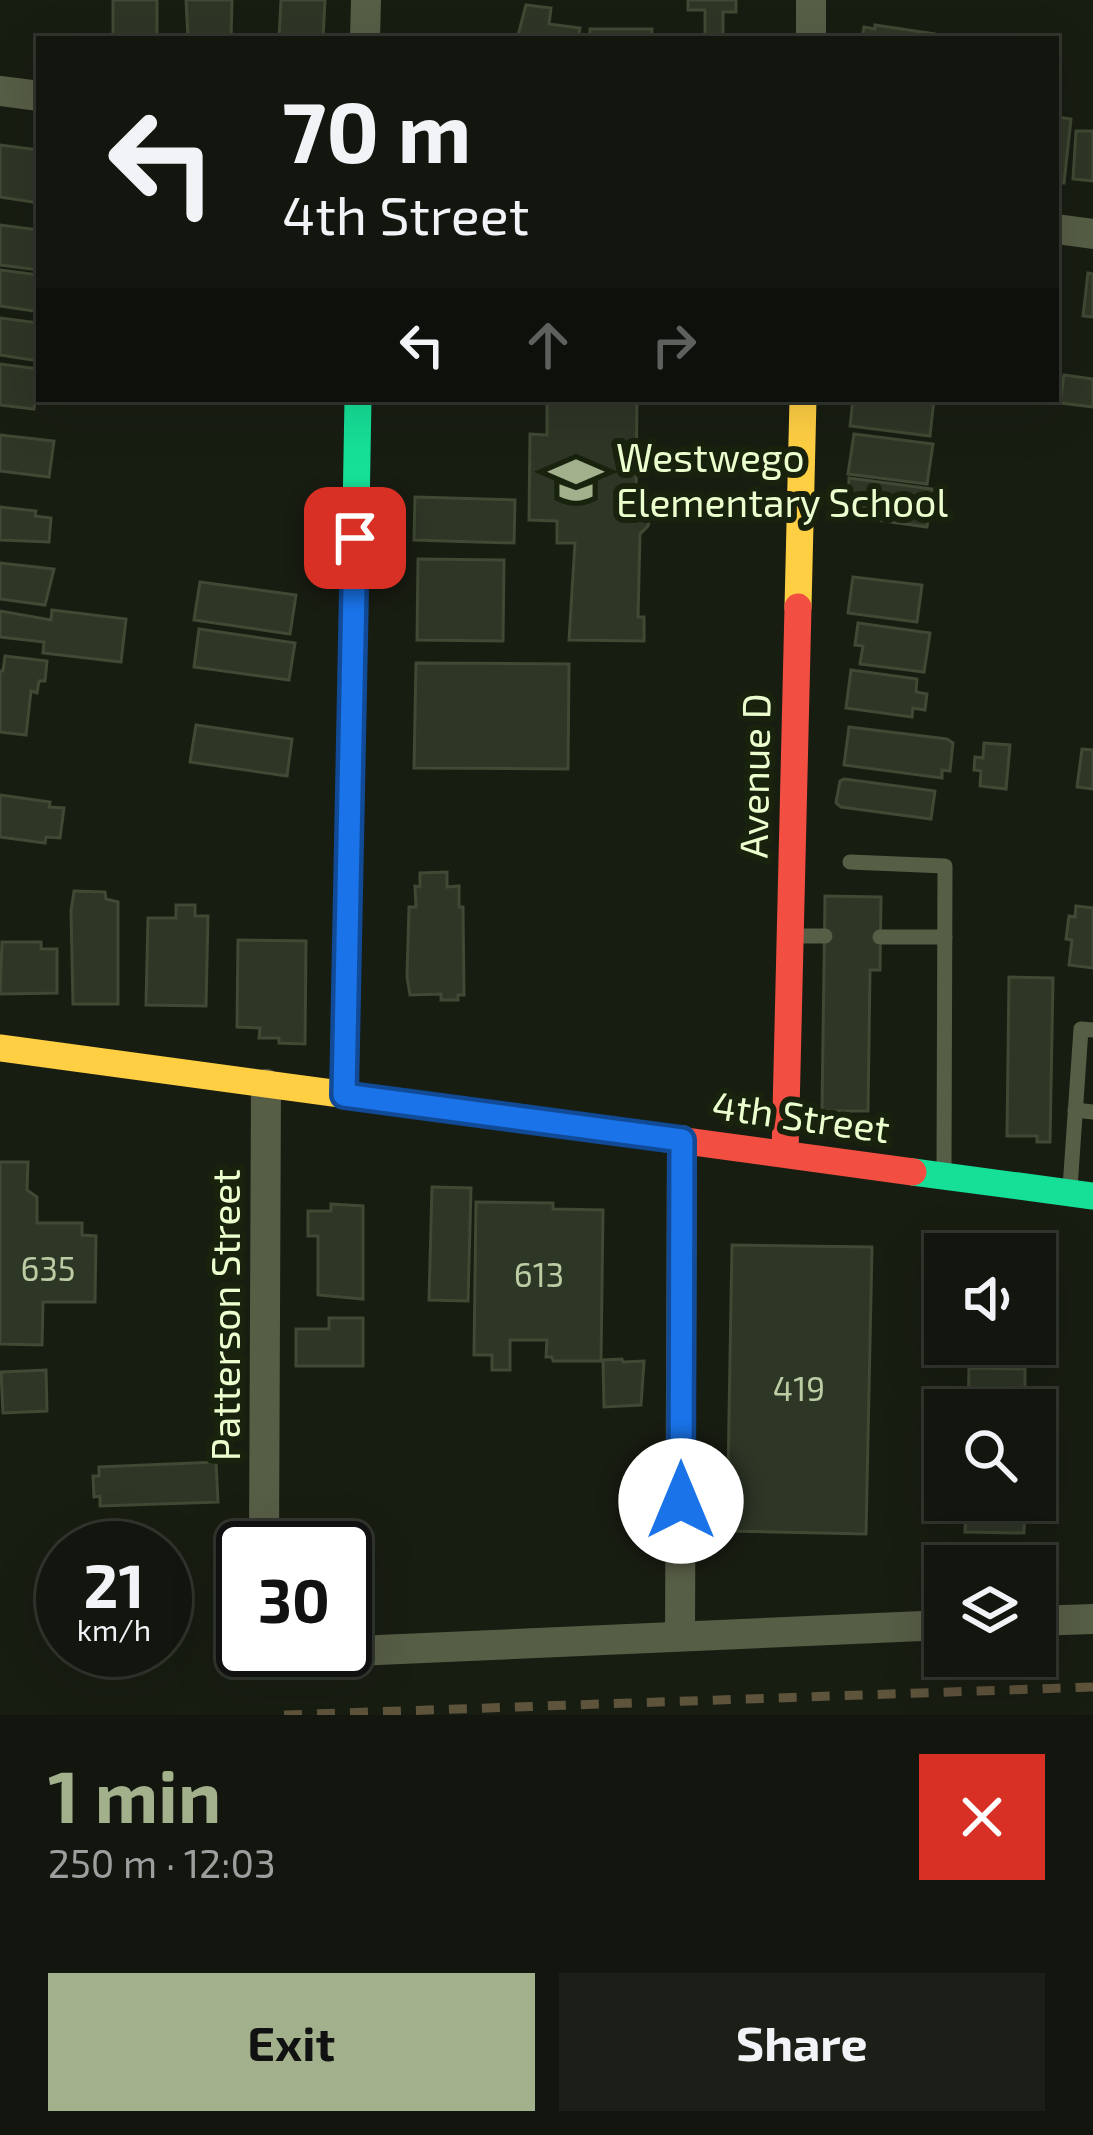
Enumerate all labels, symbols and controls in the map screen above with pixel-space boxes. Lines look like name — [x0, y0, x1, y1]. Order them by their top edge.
text: 70 m — [282, 79, 472, 180]
icon: left — [84, 84, 240, 240]
text: 4th Street — [282, 181, 529, 246]
icon: left — [389, 312, 455, 378]
icon: ahead — [515, 312, 581, 378]
icon: right — [641, 312, 707, 378]
place label: Westwego Elementary School — [616, 433, 948, 525]
school or university icon: Westwego Elementary School — [547, 451, 605, 509]
pin — [304, 487, 406, 589]
icon: arrive — [322, 505, 388, 571]
street label: Avenue D — [729, 693, 778, 859]
street label: 4th Street — [710, 1080, 893, 1151]
street label: Patterson Street — [201, 1169, 248, 1461]
map controls — [924, 1233, 1056, 1677]
button: sound — [924, 1233, 1056, 1365]
house number: 635 — [21, 1248, 75, 1288]
house number: 613 — [514, 1254, 564, 1294]
house number: 419 — [773, 1368, 825, 1408]
button: search — [924, 1389, 1056, 1521]
position arrow — [618, 1438, 744, 1564]
speed limit sign: 30 — [216, 1521, 372, 1677]
button: layers — [924, 1545, 1056, 1677]
text: 21 — [84, 1548, 144, 1620]
text: km/h — [77, 1611, 151, 1647]
text: 1 min — [48, 1751, 221, 1837]
button: close — [919, 1754, 1045, 1880]
text: 250 m · 12:03 — [48, 1839, 276, 1886]
button: Exit — [48, 1973, 535, 2111]
button: Share — [559, 1973, 1045, 2111]

